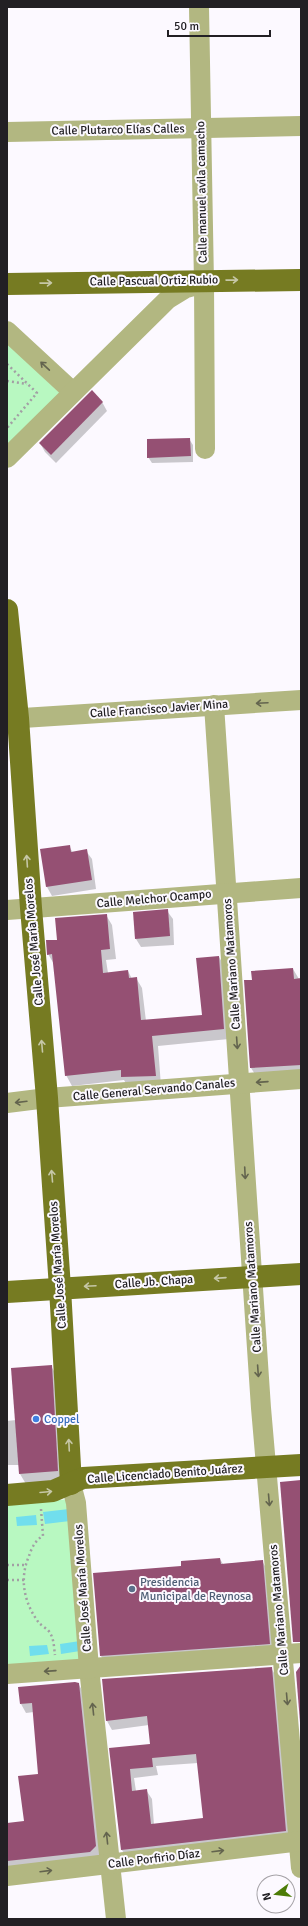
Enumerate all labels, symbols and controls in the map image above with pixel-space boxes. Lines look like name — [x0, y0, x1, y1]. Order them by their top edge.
scale bar — [168, 12, 270, 38]
text: 50 m — [174, 19, 199, 34]
street label: Calle Plutarco Elías Calles — [51, 121, 185, 139]
street label: Calle manuel avila camacho — [193, 121, 211, 263]
street label: Calle Pascual Ortiz Rubio — [90, 272, 218, 290]
one-way arrow — [225, 276, 238, 284]
one-way arrow — [39, 280, 52, 287]
one-way arrow — [40, 362, 50, 371]
street label: Calle Francisco Javier Mina — [89, 697, 229, 721]
one-way arrow — [256, 699, 269, 706]
one-way arrow — [24, 855, 31, 868]
street label: Calle José María Morelos — [21, 878, 47, 1006]
street label: Calle Melchor Ocampo — [96, 887, 212, 911]
street label: Calle Mariano Matamoros — [220, 898, 244, 1030]
one-way arrow — [234, 1036, 241, 1049]
one-way arrow — [39, 1040, 46, 1053]
street label: Calle General Servando Canales — [72, 1075, 236, 1105]
one-way arrow — [256, 1078, 269, 1085]
one-way arrow — [15, 1098, 28, 1105]
one-way arrow — [242, 1166, 249, 1179]
one-way arrow — [48, 1170, 55, 1183]
street label: Calle José María Morelos — [46, 1201, 70, 1329]
street label: Calle Mariano Matamoros — [241, 1221, 265, 1353]
street label: Calle Jb. Chapa — [114, 1272, 194, 1292]
one-way arrow — [214, 1275, 227, 1282]
one-way arrow — [84, 1283, 97, 1290]
one-way arrow — [255, 1364, 262, 1377]
place label: Coppel — [44, 1412, 80, 1427]
marker: Coppel — [31, 1414, 41, 1424]
one-way arrow — [66, 1439, 73, 1452]
street label: Calle Licenciado Benito Juárez — [87, 1461, 243, 1487]
one-way arrow — [39, 1488, 52, 1495]
one-way arrow — [265, 1493, 272, 1506]
street label: Calle José María Morelos — [71, 1524, 95, 1652]
street label: Calle Mariano Matamoros — [266, 1544, 292, 1676]
place label: Presidencia Municipal de Reynosa — [140, 1575, 251, 1604]
marker: Presidencia Municipal de Reynosa — [127, 1584, 137, 1594]
one-way arrow — [44, 1667, 57, 1674]
one-way arrow — [284, 1692, 291, 1705]
one-way arrow — [90, 1703, 97, 1716]
one-way arrow — [103, 1832, 111, 1845]
street label: Calle Porfirio Díaz — [107, 1846, 201, 1872]
one-way arrow — [211, 1847, 224, 1855]
one-way arrow — [39, 1867, 52, 1875]
north arrow — [256, 1874, 296, 1914]
text: N — [260, 1891, 274, 1902]

